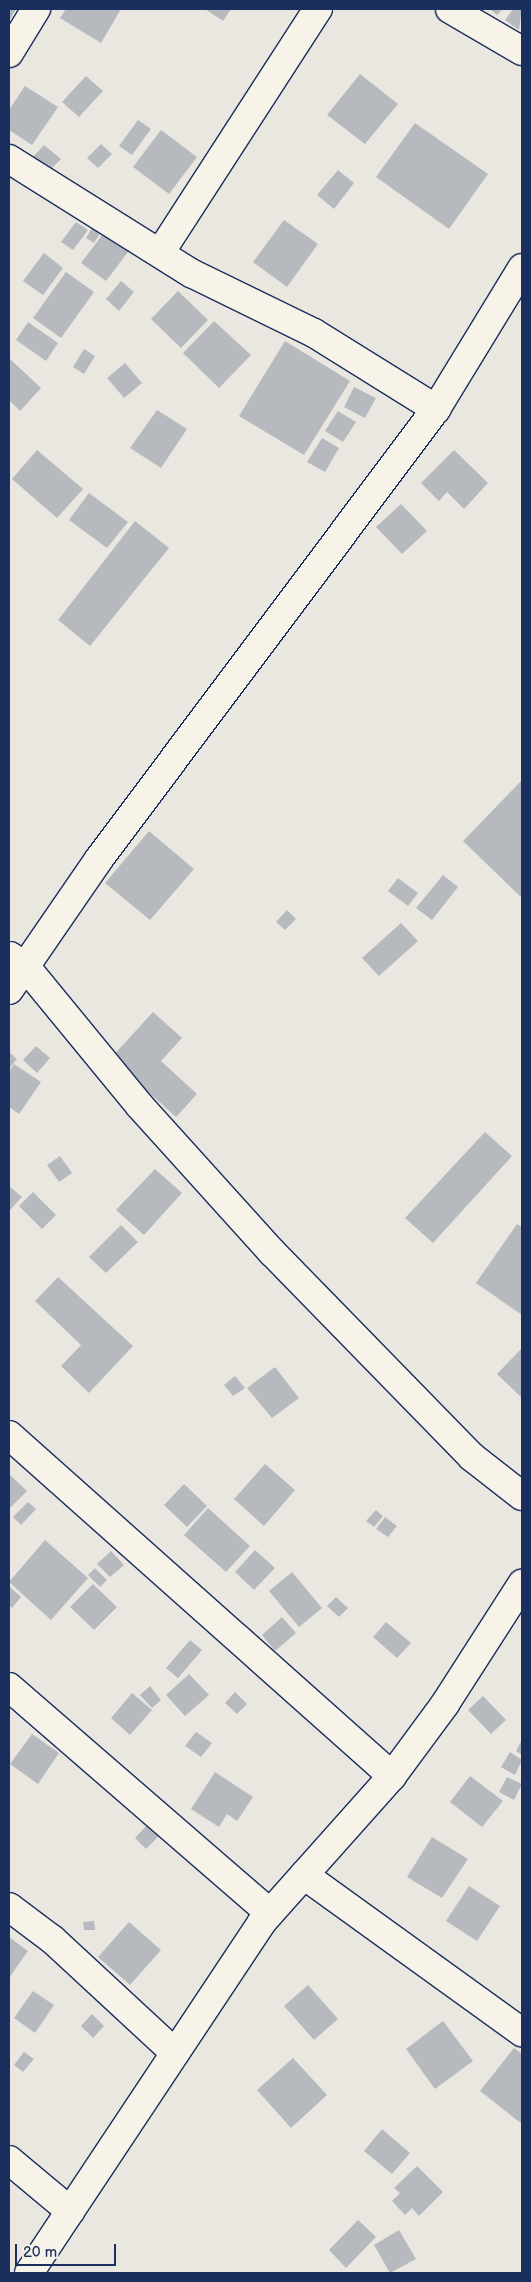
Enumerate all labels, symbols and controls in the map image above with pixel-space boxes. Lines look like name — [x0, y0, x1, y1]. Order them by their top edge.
scale bar — [18, 2234, 119, 2266]
text: 20 m — [23, 2243, 57, 2262]

